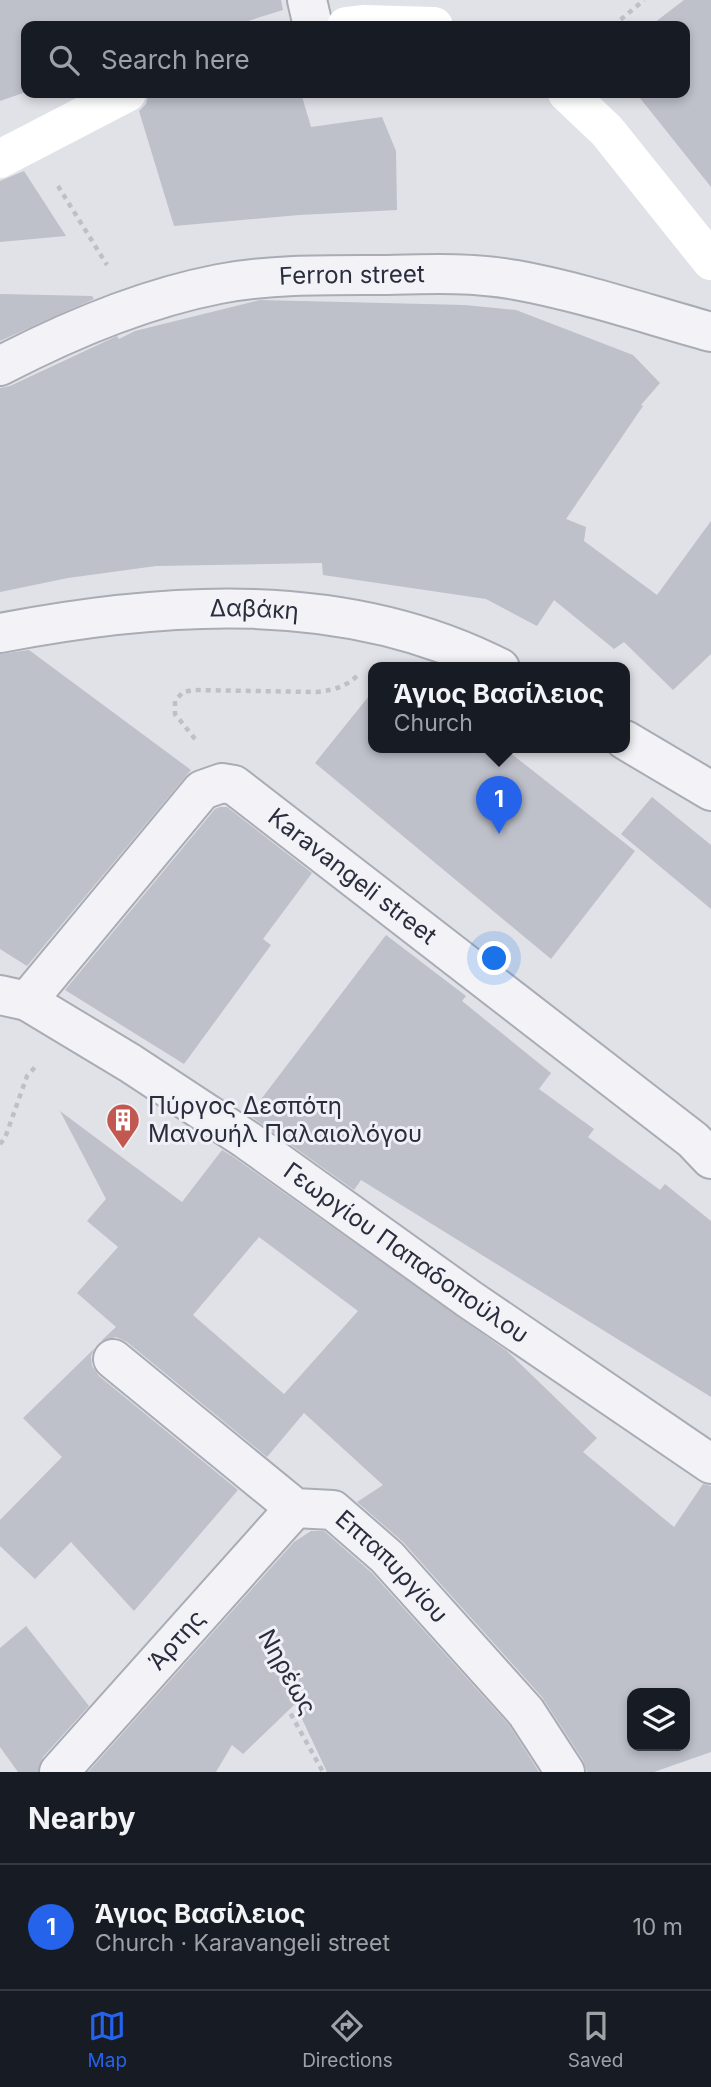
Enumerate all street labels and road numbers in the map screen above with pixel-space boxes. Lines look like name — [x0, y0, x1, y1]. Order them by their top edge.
street label: Ferron street — [278, 259, 425, 291]
street label: Δαβάκη — [210, 593, 300, 626]
street label: Karavangeli street — [263, 802, 443, 950]
street label: Γεωργίου Παπαδοπούλου — [278, 1156, 534, 1349]
street label: Επταπυργίου — [330, 1504, 454, 1629]
street label: Άρτης — [142, 1604, 211, 1676]
street label: Νηρέως — [252, 1624, 323, 1719]

